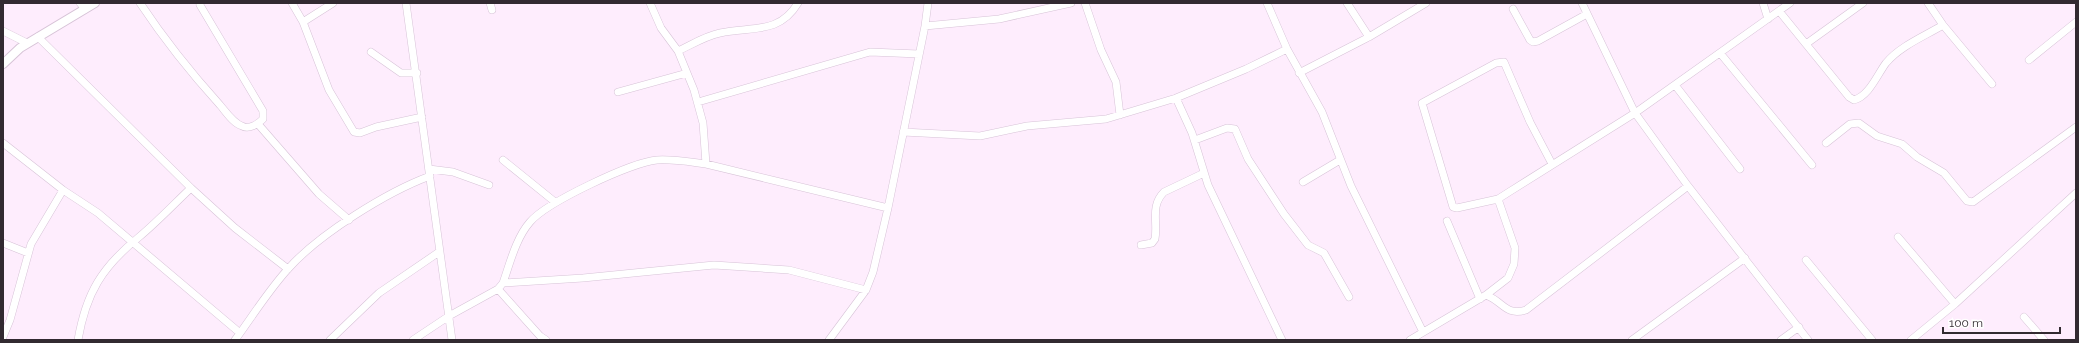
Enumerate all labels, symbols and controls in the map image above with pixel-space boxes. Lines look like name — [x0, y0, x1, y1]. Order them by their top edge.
scale bar — [1943, 309, 2060, 335]
text: 100 m — [1949, 316, 1983, 330]

